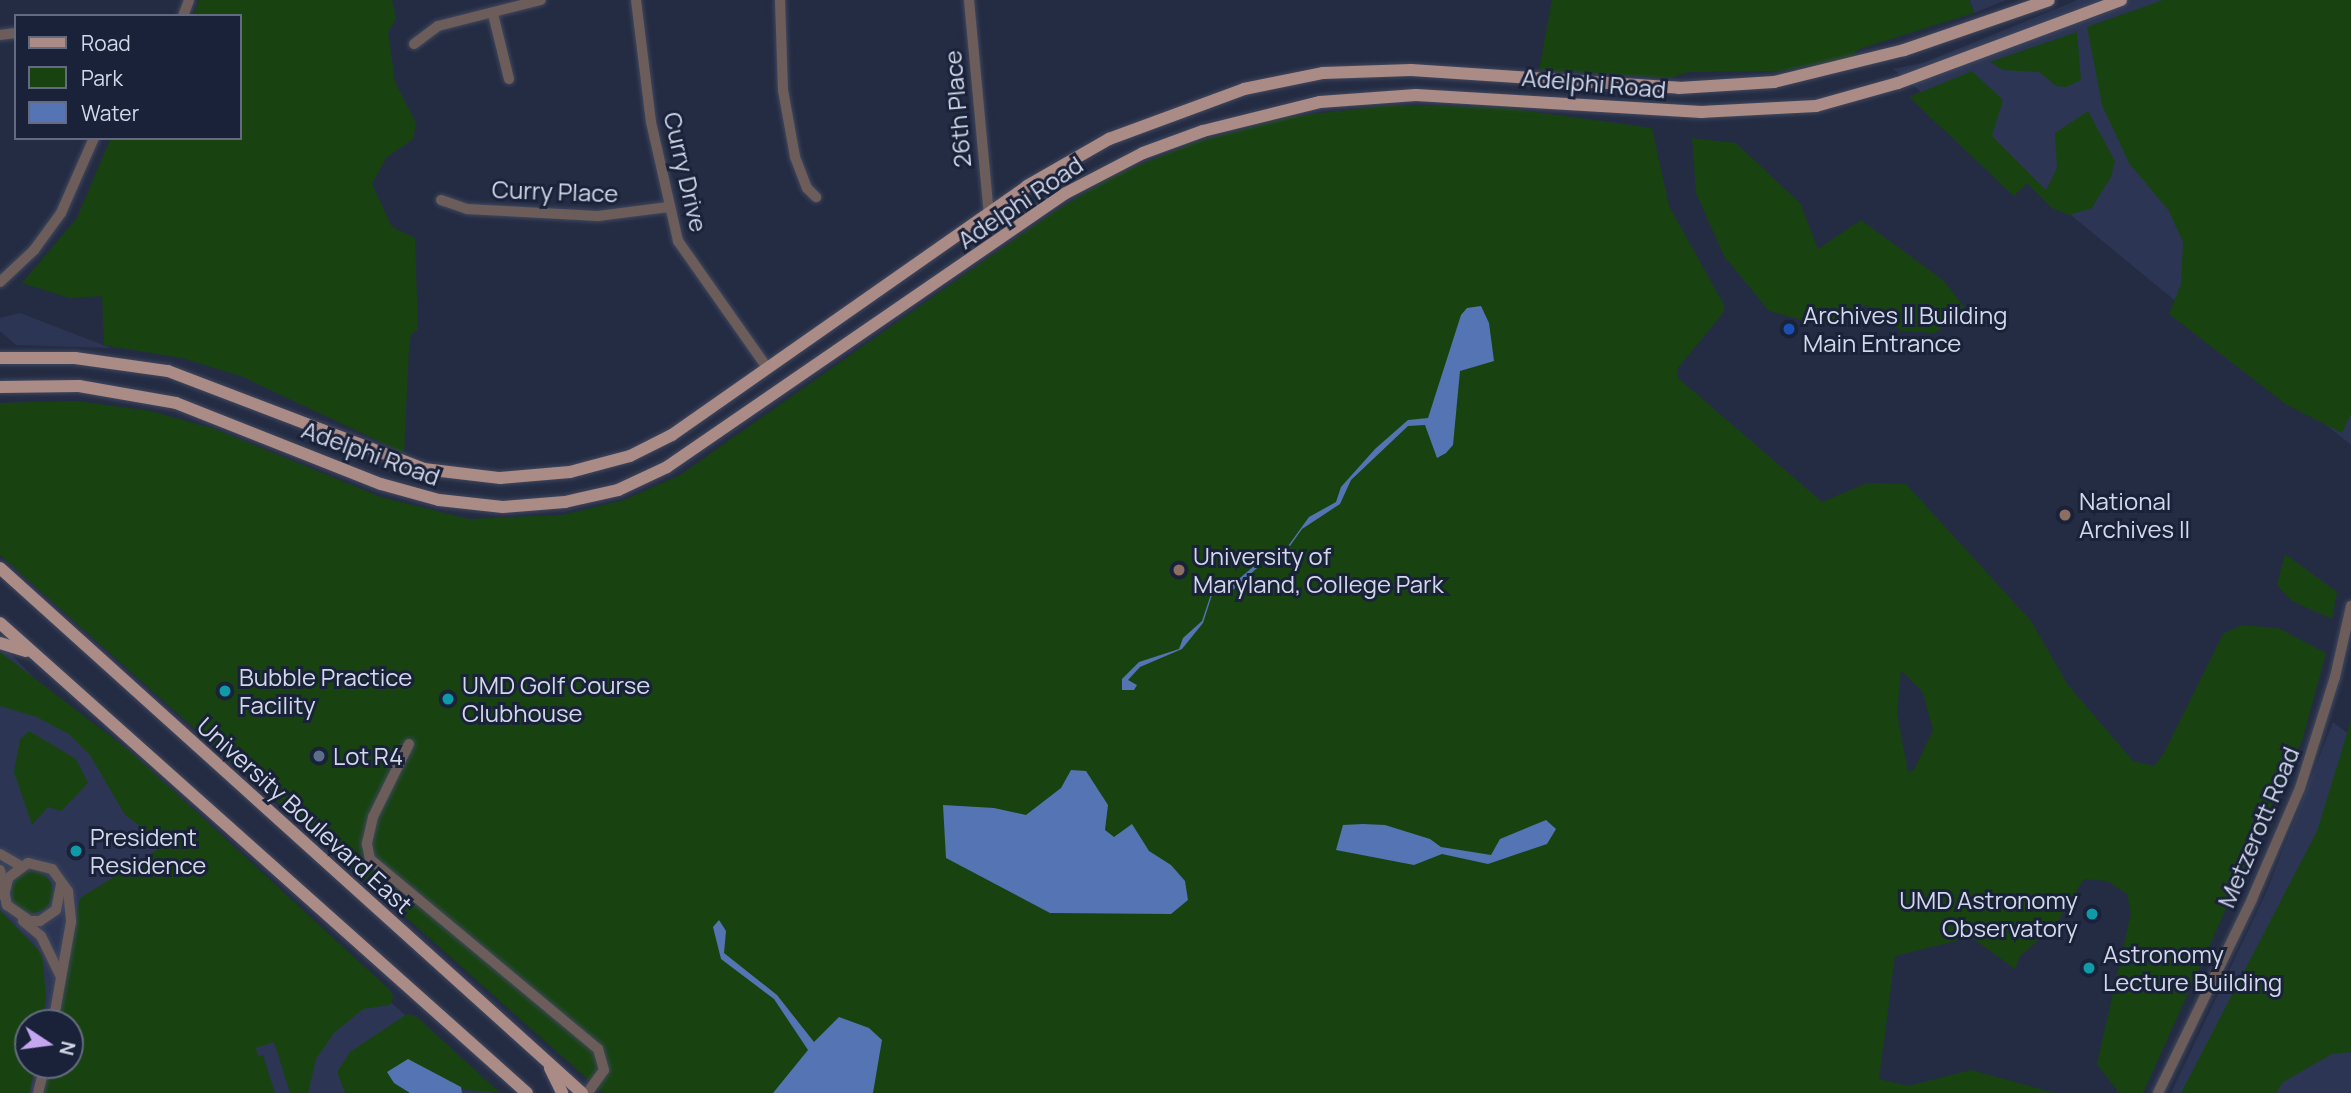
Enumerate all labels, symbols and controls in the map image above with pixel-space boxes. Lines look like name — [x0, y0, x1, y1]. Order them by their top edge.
legend — [14, 14, 242, 140]
text: Road — [81, 29, 131, 57]
street label: 26th Place — [938, 49, 976, 169]
street label: Adelphi Road — [1521, 62, 1667, 104]
text: Park — [81, 64, 123, 92]
text: Water — [81, 99, 139, 127]
street label: Curry Drive — [658, 109, 714, 235]
street label: Adelphi Road — [952, 150, 1088, 254]
street label: Curry Place — [491, 174, 619, 208]
place label: Archives II Building Main Entrance — [1803, 301, 2007, 357]
marker: Archives II Building Main Entrance — [1781, 321, 1797, 337]
street label: Adelphi Road — [298, 415, 444, 491]
place label: National Archives II — [2079, 487, 2190, 543]
marker: National Archives II — [2057, 507, 2073, 523]
place label: University of Maryland, College Park — [1193, 542, 1444, 598]
marker: University of Maryland, College Park — [1171, 562, 1187, 578]
place label: Bubble Practice Facility — [239, 663, 412, 719]
place label: UMD Golf Course Clubhouse — [462, 671, 650, 727]
marker: Bubble Practice Facility — [217, 683, 233, 699]
marker: UMD Golf Course Clubhouse — [440, 691, 456, 707]
street label: University Boulevard East — [192, 711, 418, 919]
place label: Lot R4 — [333, 742, 403, 770]
street label: Metzerott Road — [2211, 742, 2305, 912]
marker: Lot R4 — [311, 748, 327, 764]
place label: President Residence — [90, 823, 206, 879]
marker: President Residence — [68, 843, 84, 859]
place label: UMD Astronomy Observatory — [1899, 886, 2078, 942]
marker: UMD Astronomy Observatory — [2084, 906, 2100, 922]
place label: Astronomy Lecture Building — [2103, 940, 2282, 996]
marker: Astronomy Lecture Building — [2081, 960, 2097, 976]
north arrow — [14, 1009, 84, 1079]
text: N — [53, 1039, 82, 1058]

